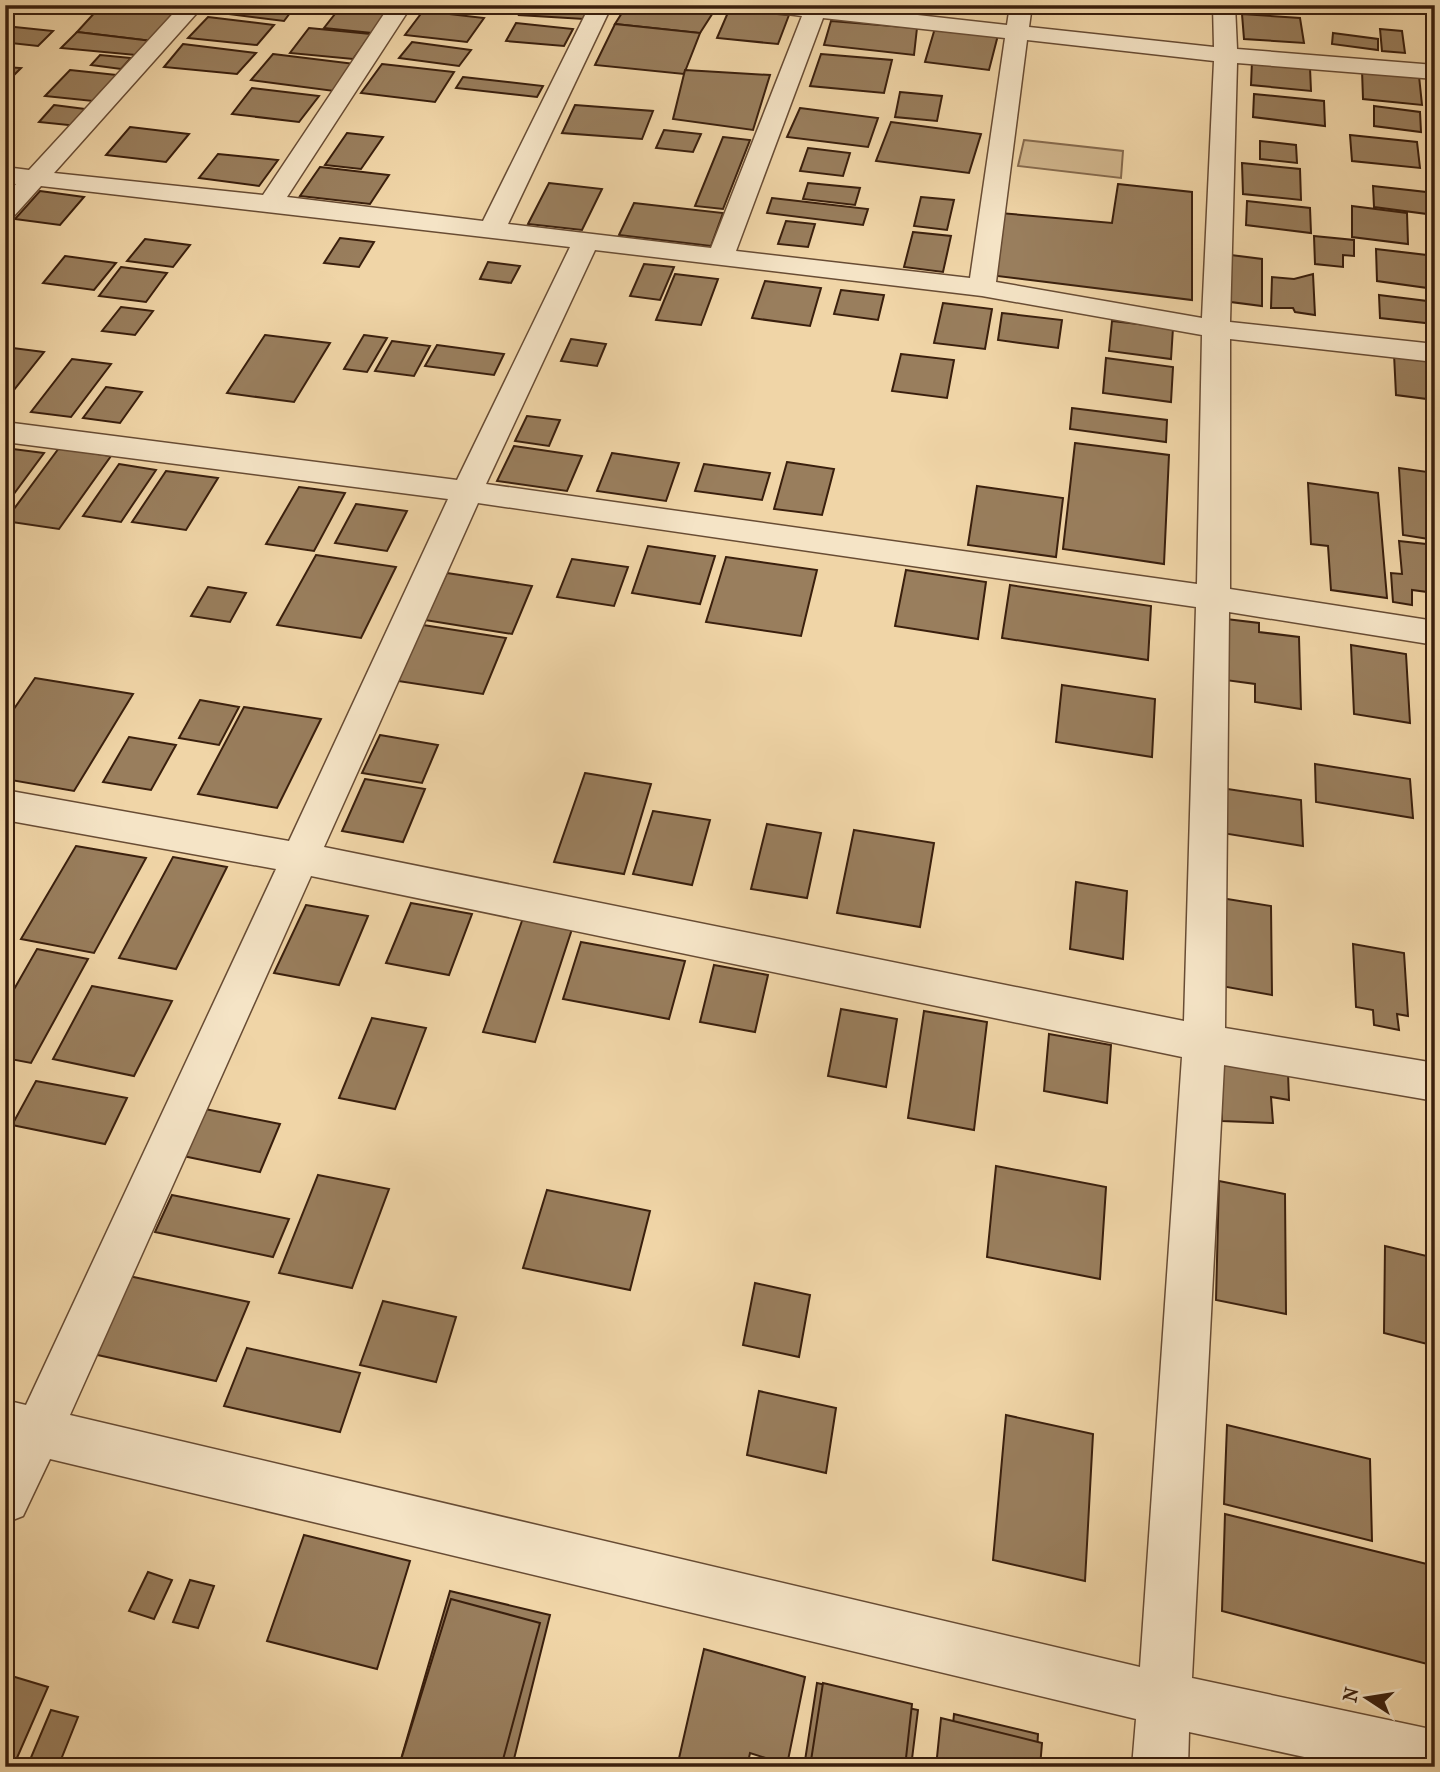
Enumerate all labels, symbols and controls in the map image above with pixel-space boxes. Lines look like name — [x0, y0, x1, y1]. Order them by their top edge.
north arrow — [1332, 1664, 1402, 1734]
text: N — [1339, 1685, 1364, 1704]

